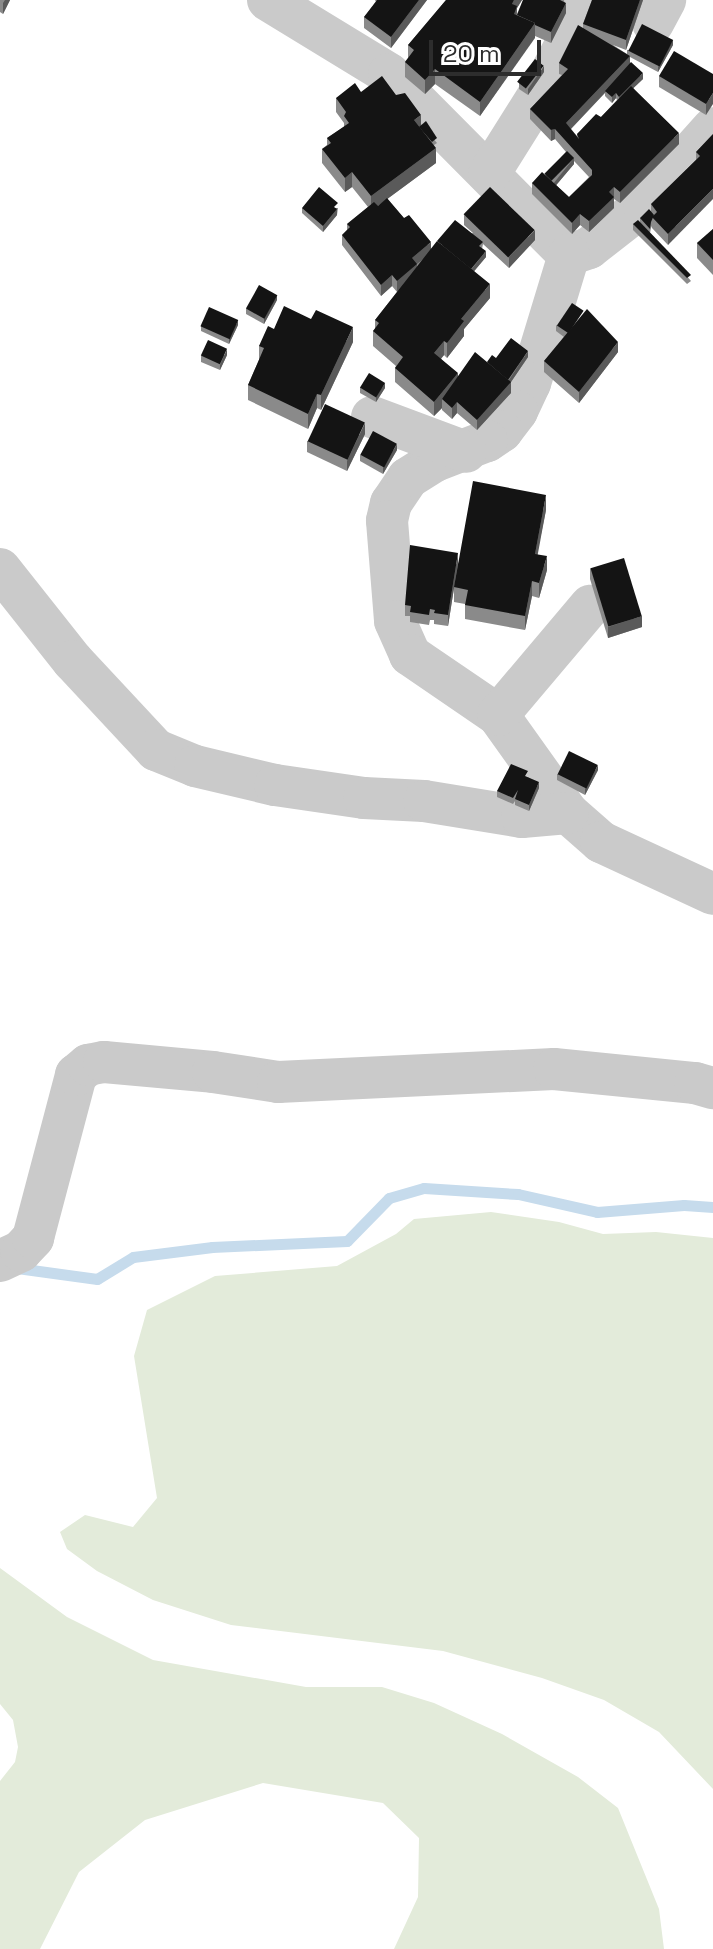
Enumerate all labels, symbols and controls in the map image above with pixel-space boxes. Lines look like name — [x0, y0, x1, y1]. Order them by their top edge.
scale bar — [433, 24, 545, 74]
text: 20 m — [443, 38, 500, 69]

